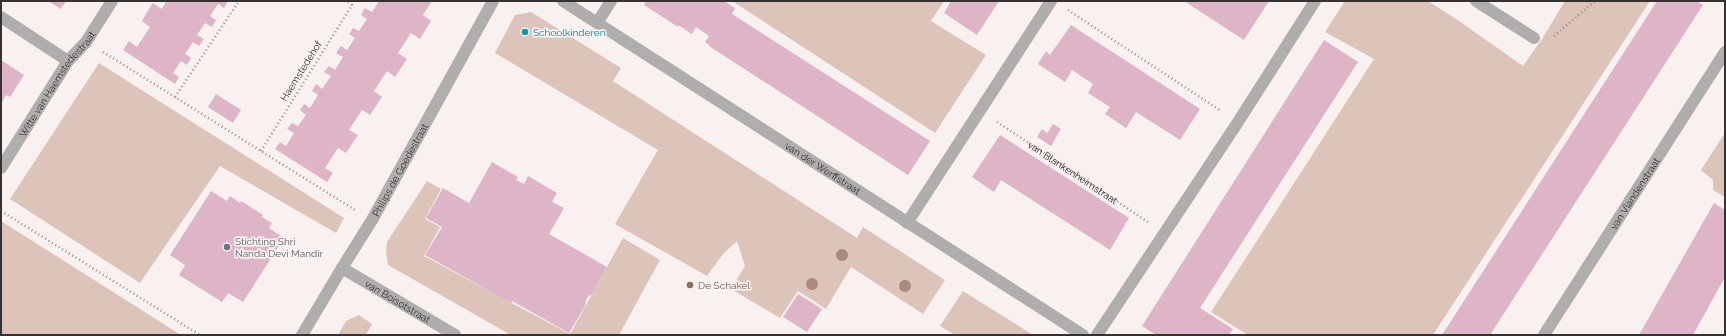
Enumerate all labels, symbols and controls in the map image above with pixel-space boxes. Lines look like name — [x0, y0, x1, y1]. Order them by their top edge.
marker: Schoolkinderen — [520, 27, 530, 37]
place label: Schoolkinderen — [533, 27, 606, 38]
street label: Witte van Haemstedestraat — [16, 29, 97, 139]
street label: Haemstedehof — [278, 38, 324, 103]
street label: Philips de Goedestraat — [370, 121, 430, 218]
street label: van Blankenheimstraat — [1026, 139, 1120, 206]
street label: van der Werffstraat — [783, 140, 863, 197]
street label: van Viandenstraat — [1608, 155, 1662, 231]
place label: Stichting Shri Nanda Devi Mandir — [235, 236, 324, 259]
marker: Stichting Shri Nanda Devi Mandir — [222, 242, 232, 252]
street label: van Boisotstraat — [363, 278, 433, 325]
marker: De Schakel — [685, 280, 695, 290]
place label: De Schakel — [698, 280, 750, 291]

